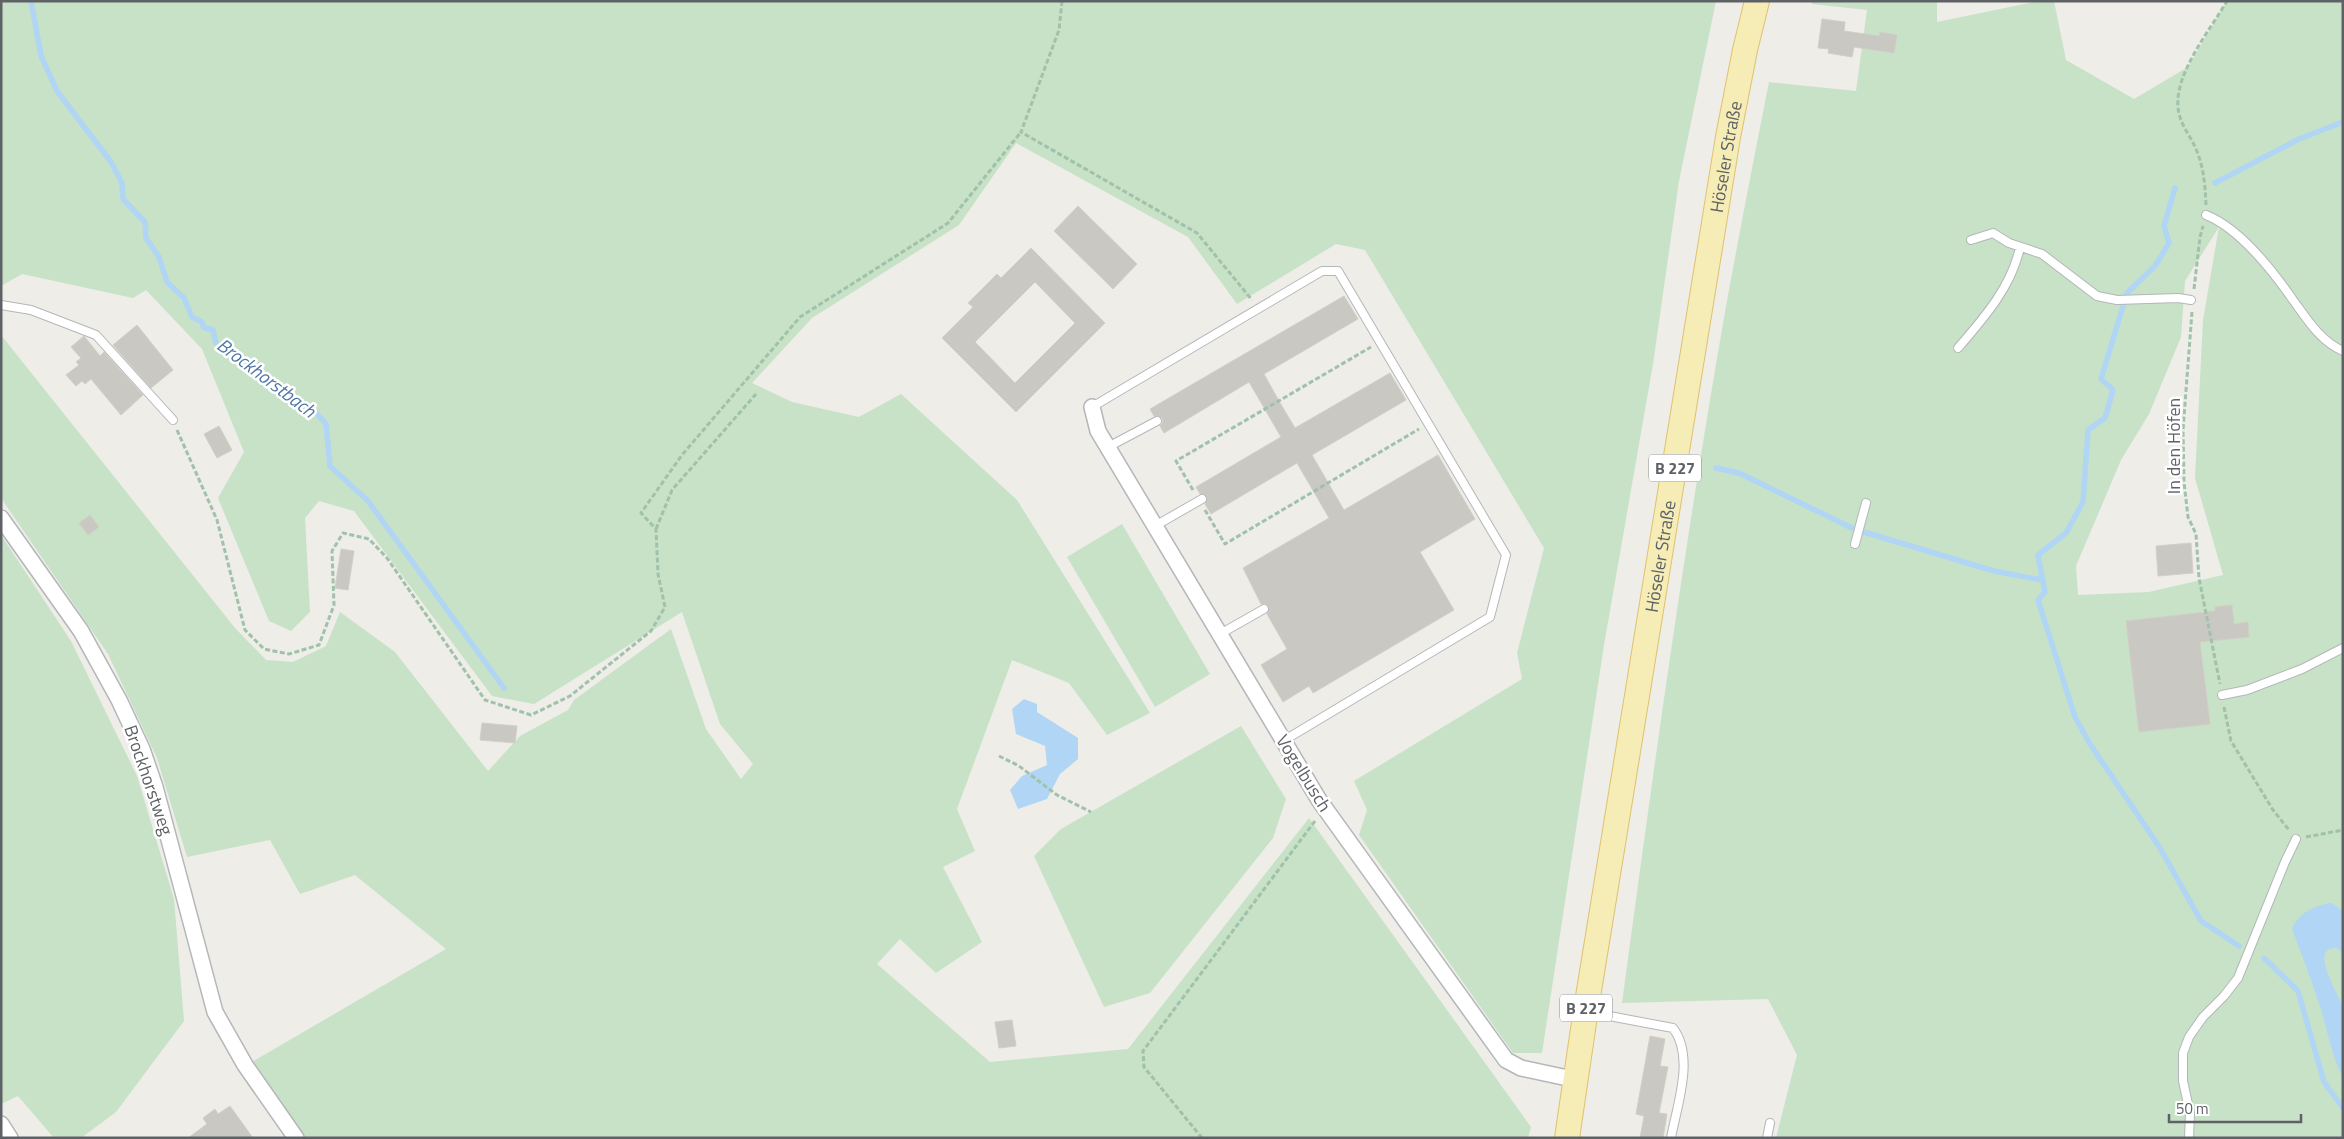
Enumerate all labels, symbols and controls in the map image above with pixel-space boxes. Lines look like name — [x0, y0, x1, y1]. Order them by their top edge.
street label: Höseler Straße — [1702, 98, 1748, 215]
water label: Brockhorstbach — [211, 330, 323, 424]
street label: In den Höfen — [2160, 398, 2187, 494]
road number: B 227 — [1649, 454, 1701, 482]
street label: Höseler Straße — [1637, 498, 1682, 614]
street label: Brockhorstweg — [117, 721, 181, 839]
street label: Vogelbusch — [1270, 729, 1338, 817]
road number: B 227 — [1560, 994, 1612, 1021]
scale bar — [2169, 1092, 2302, 1124]
text: 50 m — [2176, 1097, 2209, 1120]

